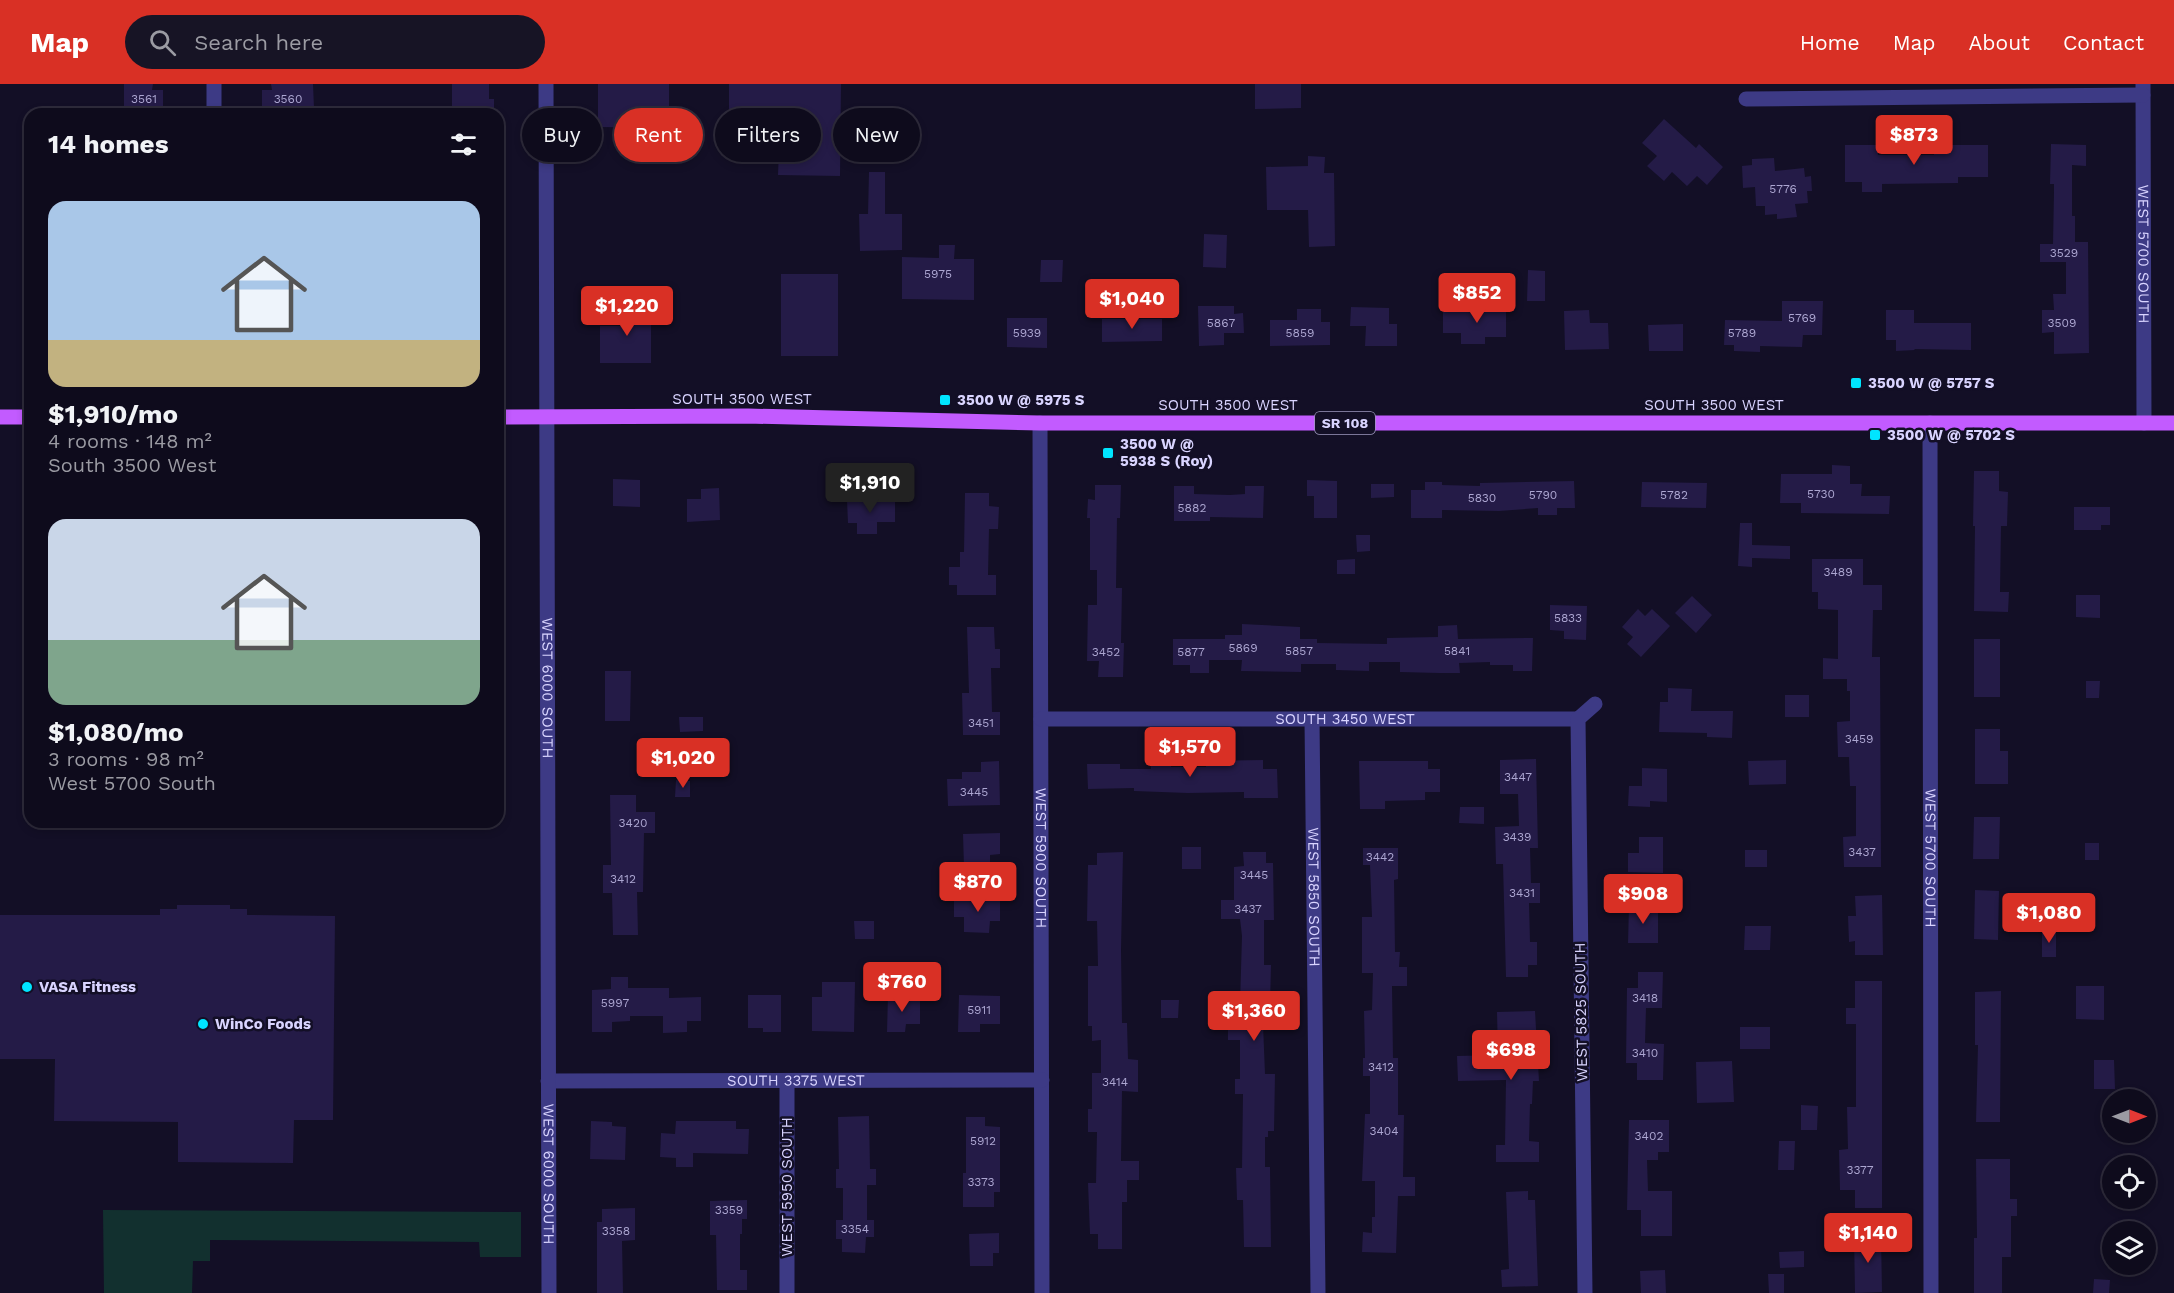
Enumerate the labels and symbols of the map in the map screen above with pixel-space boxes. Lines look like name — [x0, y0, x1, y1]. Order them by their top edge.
house number: 3561 — [131, 92, 157, 106]
house number: 3560 — [274, 92, 302, 106]
pin: $873 — [1878, 115, 1950, 166]
house number: 5776 — [1769, 182, 1797, 196]
street label: WEST 5700 SOUTH — [2134, 184, 2153, 324]
house number: 3529 — [2050, 246, 2078, 260]
house number: 5975 — [924, 267, 952, 281]
pin: $852 — [1441, 273, 1513, 324]
pin: $1,040 — [1083, 279, 1181, 330]
pin: $1,220 — [578, 286, 676, 337]
house number: 5769 — [1788, 311, 1816, 325]
house number: 5867 — [1207, 316, 1235, 330]
house number: 3509 — [2048, 316, 2076, 330]
house number: 5939 — [1013, 326, 1041, 340]
house number: 5859 — [1286, 326, 1314, 340]
house number: 5789 — [1728, 326, 1756, 340]
place label: 3500 W @ 5757 S — [1868, 374, 1995, 392]
marker: 3500 W @ 5757 S — [1849, 376, 1863, 390]
street label: SOUTH 3500 WEST — [672, 390, 812, 408]
place label: 3500 W @ 5975 S — [957, 391, 1085, 409]
marker: 3500 W @ 5975 S — [938, 393, 952, 407]
street label: SOUTH 3500 WEST — [1158, 396, 1298, 414]
street label: SOUTH 3500 WEST — [1644, 396, 1784, 414]
road number: SR 108 — [1315, 412, 1375, 434]
place label: 3500 W @ 5702 S — [1887, 426, 2015, 444]
marker: 3500 W @ 5702 S — [1868, 428, 1882, 442]
place label: 3500 W @ 5938 S (Roy) — [1120, 435, 1213, 470]
marker: 3500 W @ 5938 S (Roy) — [1101, 446, 1115, 460]
pin: $1,910 — [821, 463, 919, 514]
house number: 5730 — [1807, 487, 1835, 501]
house number: 5790 — [1529, 488, 1557, 502]
house number: 5782 — [1660, 488, 1688, 502]
house number: 5830 — [1468, 491, 1496, 505]
house number: 5882 — [1178, 501, 1206, 515]
house number: 3489 — [1823, 565, 1853, 579]
house number: 5833 — [1554, 611, 1582, 625]
street label: WEST 6000 SOUTH — [538, 618, 557, 758]
house number: 5869 — [1228, 641, 1258, 655]
house number: 5857 — [1285, 644, 1313, 658]
house number: 5841 — [1444, 644, 1470, 658]
house number: 3452 — [1092, 645, 1120, 659]
house number: 5877 — [1177, 645, 1205, 659]
street label: SOUTH 3450 WEST — [1275, 710, 1415, 728]
house number: 3451 — [968, 716, 994, 730]
pin: $1,570 — [1141, 727, 1239, 778]
house number: 3459 — [1845, 732, 1873, 746]
pin: $1,020 — [634, 738, 732, 789]
house number: 3447 — [1504, 770, 1532, 784]
house number: 3445 — [960, 785, 988, 799]
street label: WEST 5900 SOUTH — [1032, 788, 1050, 928]
street label: WEST 5700 SOUTH — [1921, 788, 1940, 928]
house number: 3420 — [619, 816, 647, 830]
street label: WEST 5850 SOUTH — [1304, 827, 1324, 967]
house number: 3439 — [1503, 830, 1531, 844]
house number: 3437 — [1848, 845, 1876, 859]
house number: 3442 — [1366, 850, 1394, 864]
pin: $870 — [942, 862, 1014, 913]
house number: 3445 — [1240, 868, 1268, 882]
house number: 3412 — [610, 872, 636, 886]
pin: $908 — [1607, 874, 1679, 925]
house number: 3431 — [1509, 886, 1535, 900]
pin: $1,080 — [2000, 893, 2098, 944]
house number: 3437 — [1234, 902, 1262, 916]
street label: WEST 5825 SOUTH — [1571, 942, 1591, 1082]
pin: $760 — [866, 962, 938, 1013]
place label: VASA Fitness — [39, 978, 136, 996]
marker: VASA Fitness — [20, 980, 34, 994]
pin: $1,360 — [1205, 991, 1303, 1042]
house number: 3418 — [1632, 991, 1658, 1005]
house number: 5997 — [601, 996, 629, 1010]
house number: 5911 — [967, 1003, 991, 1017]
place label: WinCo Foods — [215, 1015, 311, 1033]
marker: WinCo Foods — [196, 1017, 210, 1031]
pin: $698 — [1475, 1030, 1547, 1081]
house number: 3410 — [1632, 1046, 1658, 1060]
house number: 3412 — [1368, 1060, 1394, 1074]
street label: SOUTH 3375 WEST — [727, 1071, 865, 1090]
house number: 3414 — [1102, 1075, 1128, 1089]
north arrow — [2102, 1089, 2156, 1143]
street label: WEST 6000 SOUTH — [540, 1104, 558, 1244]
street label: WEST 5950 SOUTH — [778, 1117, 796, 1257]
house number: 3404 — [1369, 1124, 1399, 1138]
house number: 3402 — [1635, 1129, 1663, 1143]
house number: 5912 — [970, 1134, 996, 1148]
house number: 3377 — [1847, 1163, 1874, 1177]
house number: 3373 — [967, 1175, 995, 1189]
house number: 3359 — [715, 1203, 743, 1217]
pin: $1,140 — [1819, 1213, 1917, 1264]
house number: 3354 — [841, 1222, 869, 1236]
house number: 3358 — [602, 1224, 630, 1238]

